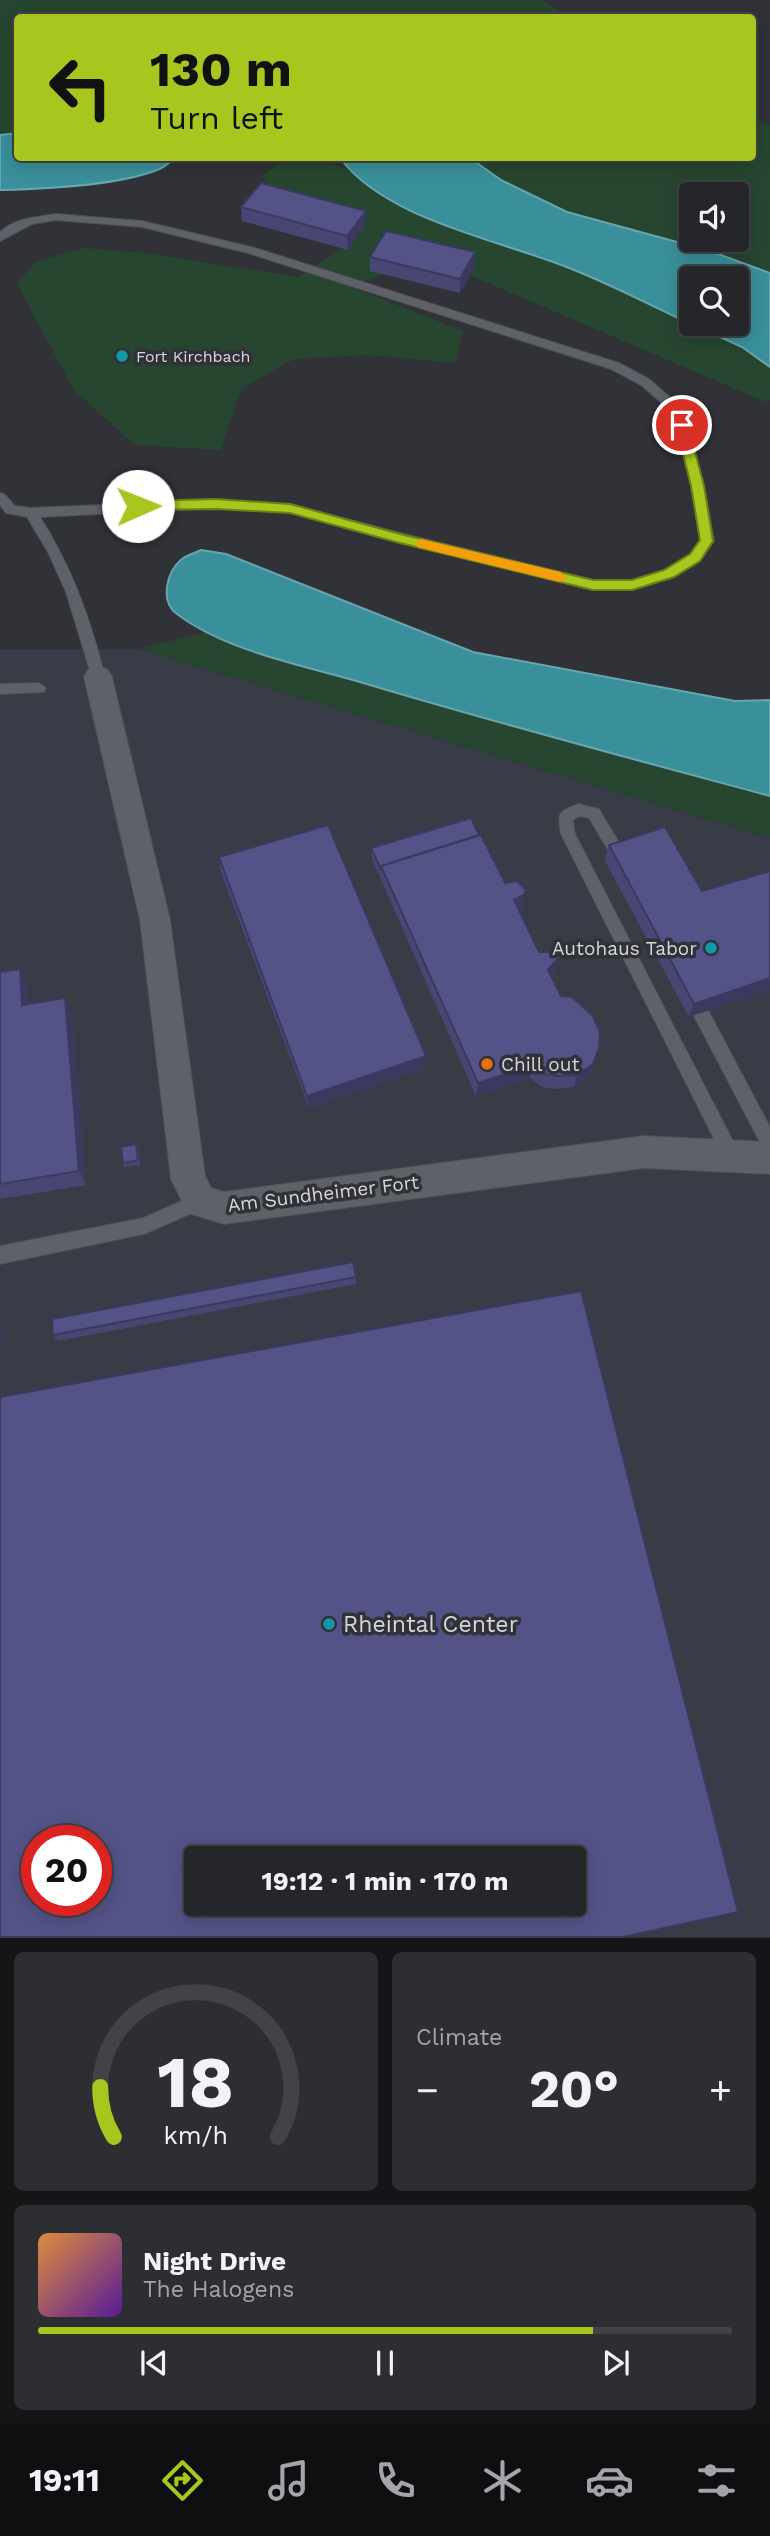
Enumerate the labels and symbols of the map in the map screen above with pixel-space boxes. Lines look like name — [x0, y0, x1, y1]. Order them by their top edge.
place label: Fort Kirchbach — [136, 347, 251, 366]
marker: Fort Kirchbach — [114, 348, 130, 364]
pin — [652, 395, 712, 455]
position arrow — [101, 469, 175, 543]
place label: Autohaus Tabor — [552, 937, 697, 960]
marker: Autohaus Tabor — [703, 940, 719, 956]
place label: Chill out — [501, 1053, 579, 1076]
marker: Chill out — [479, 1056, 495, 1072]
street label: Am Sundheimer Fort — [226, 1170, 420, 1217]
place label: Rheintal Center — [343, 1611, 518, 1638]
marker: Rheintal Center — [321, 1616, 337, 1632]
speed limit sign: 20 — [21, 1825, 112, 1916]

